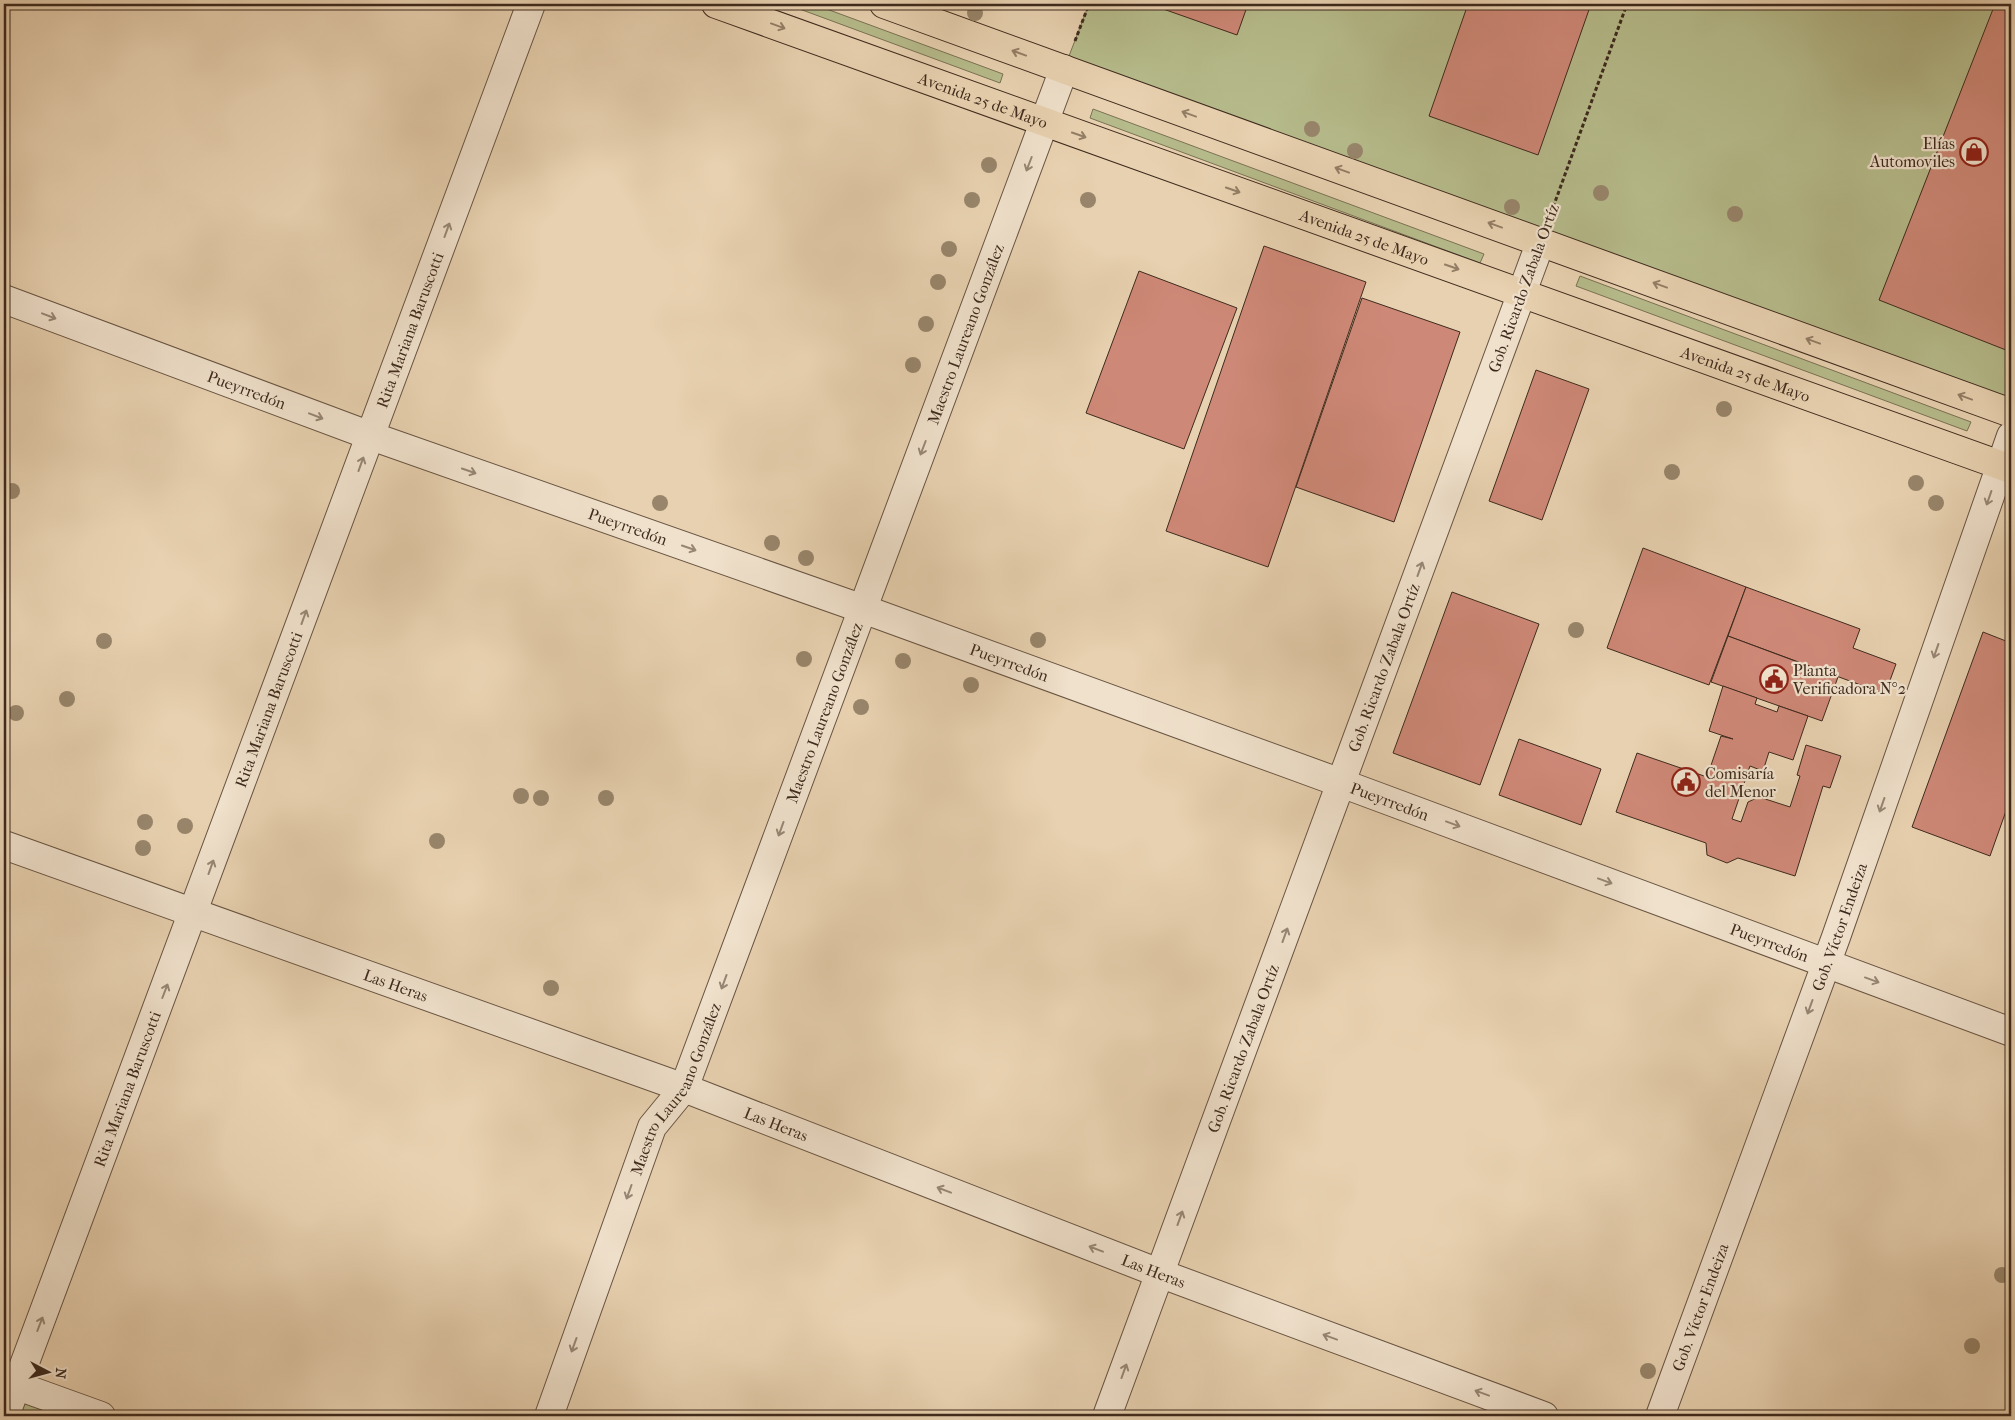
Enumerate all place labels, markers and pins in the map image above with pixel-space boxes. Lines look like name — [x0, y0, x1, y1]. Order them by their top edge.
place label: Elías Automoviles — [1869, 134, 1955, 171]
shop icon: Elías Automoviles — [1959, 137, 1989, 167]
place label: Planta Verificadora N°2 — [1792, 661, 1906, 698]
public building icon: Planta Verificadora N°2 — [1759, 664, 1789, 694]
place label: Comisaría del Menor — [1705, 764, 1776, 801]
public building icon: Comisaría del Menor — [1671, 767, 1701, 797]

